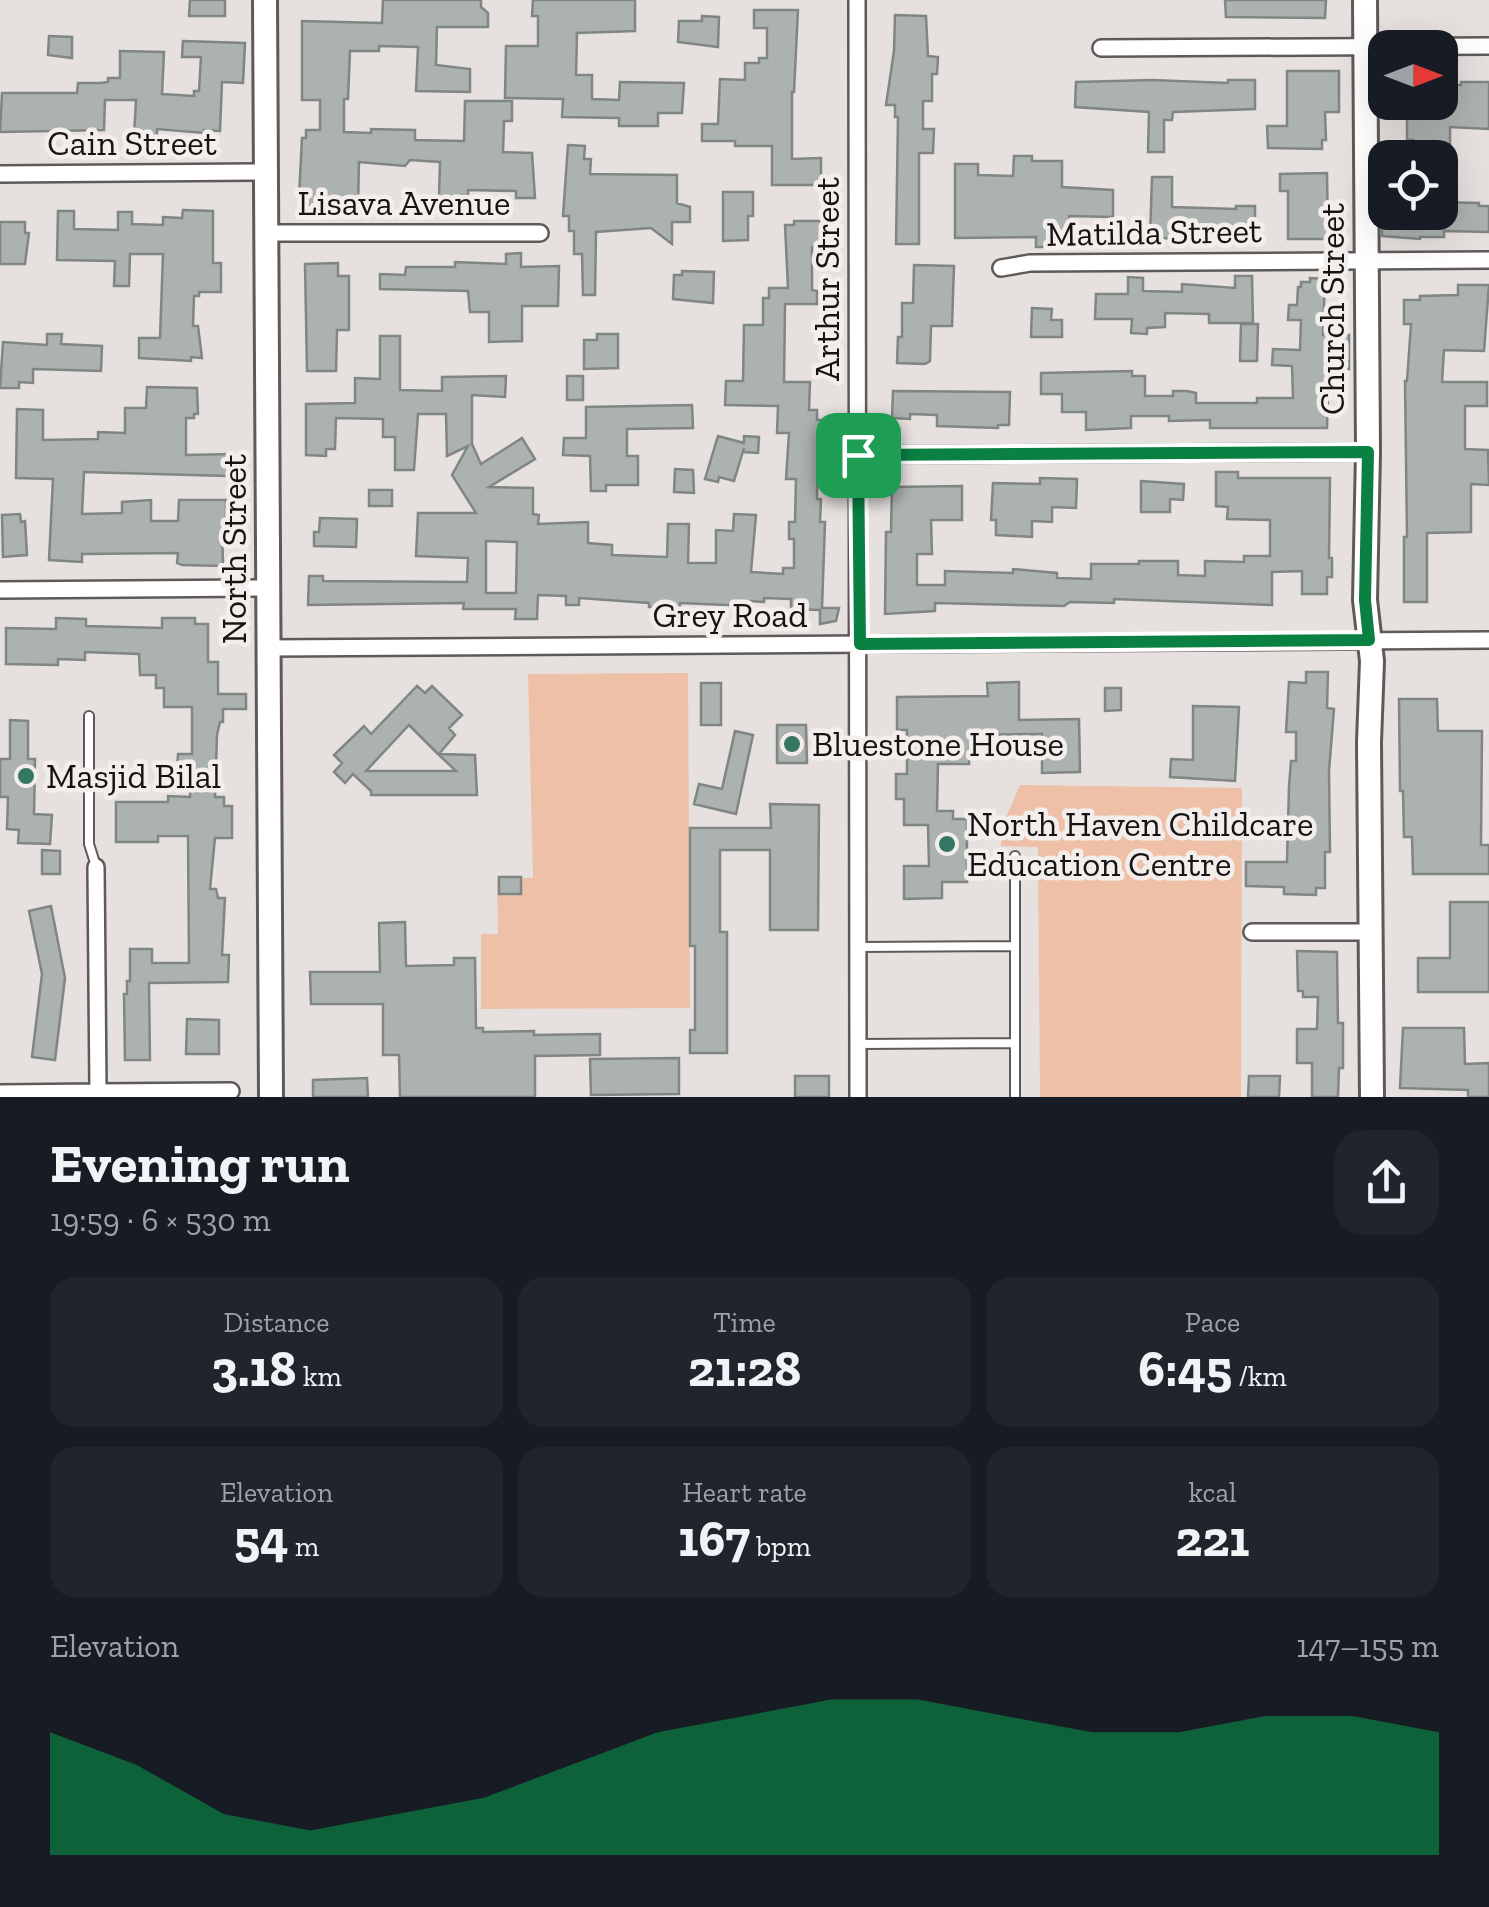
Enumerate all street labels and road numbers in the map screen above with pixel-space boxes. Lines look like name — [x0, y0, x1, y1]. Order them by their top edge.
street label: Cain Street — [47, 122, 217, 164]
street label: Arthur Street — [806, 177, 848, 381]
street label: Lisava Avenue — [298, 182, 510, 224]
street label: Church Street — [1311, 203, 1353, 415]
street label: Matilda Street — [1046, 209, 1262, 255]
street label: North Street — [213, 454, 255, 644]
street label: Grey Road — [653, 594, 807, 636]

